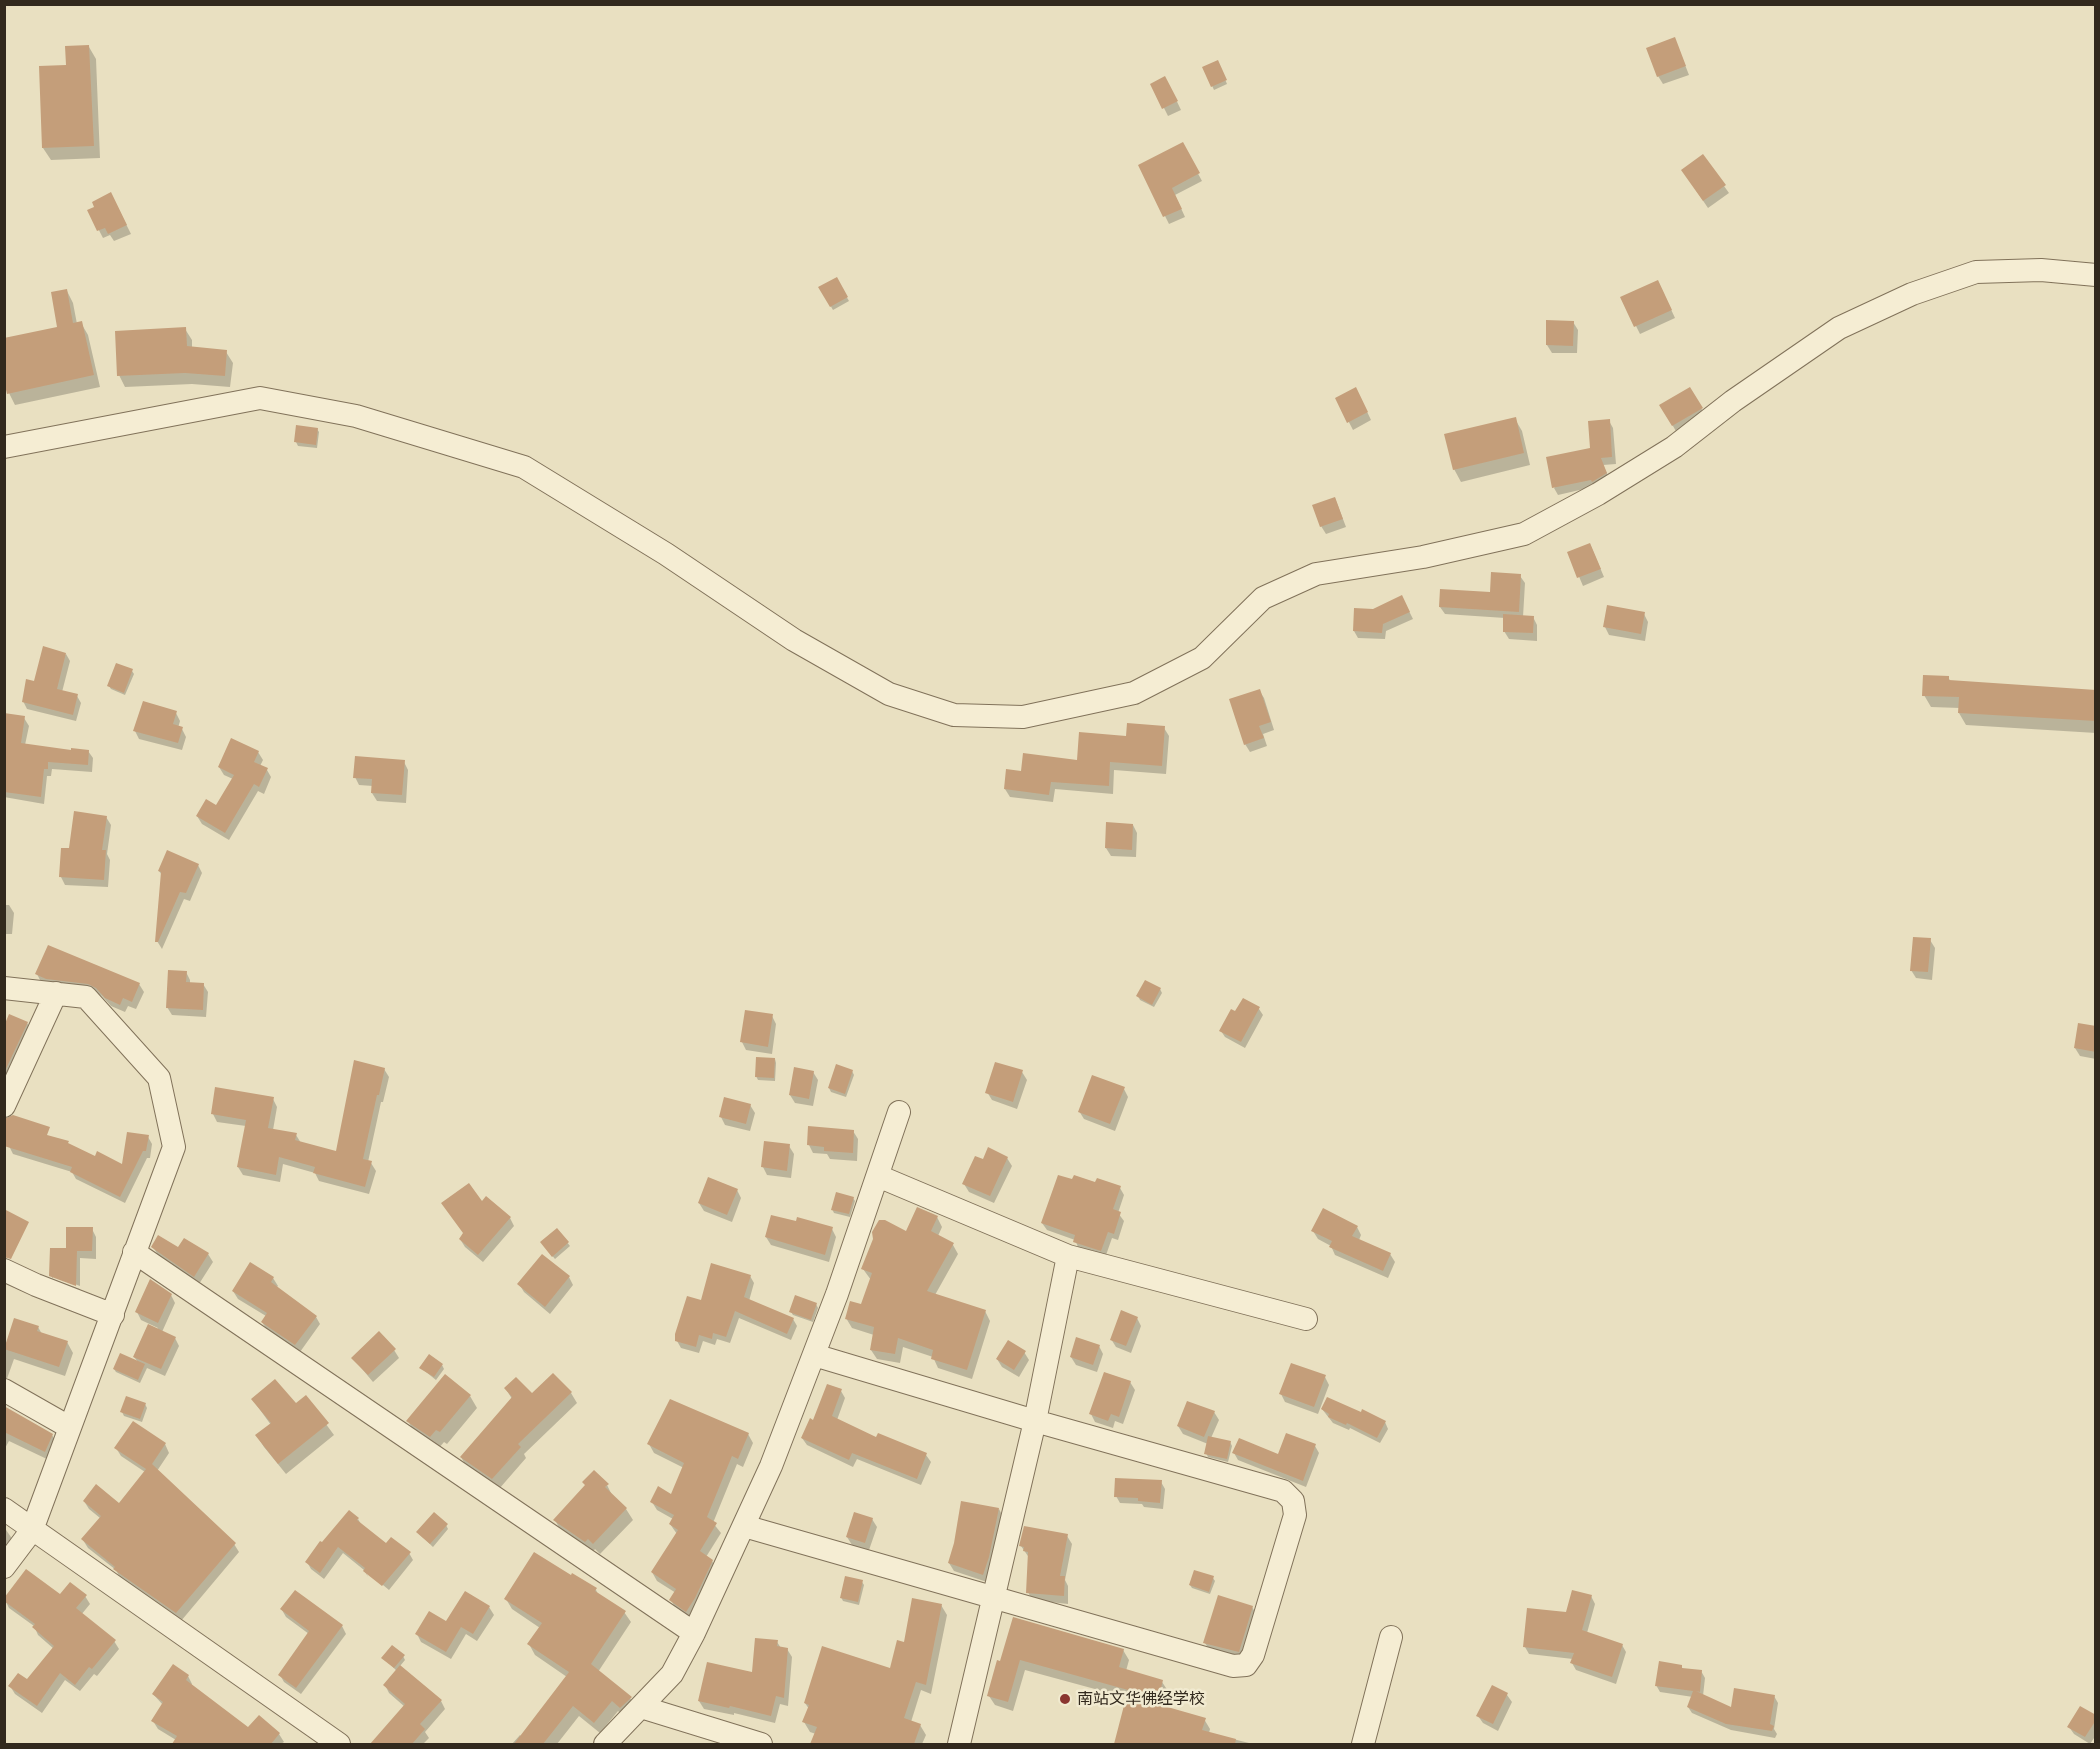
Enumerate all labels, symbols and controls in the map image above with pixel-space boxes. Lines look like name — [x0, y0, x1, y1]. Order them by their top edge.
place label: 南站文华佛经学校 — [1077, 1689, 1205, 1709]
marker: 南站文华佛经学校 — [1058, 1692, 1072, 1706]

